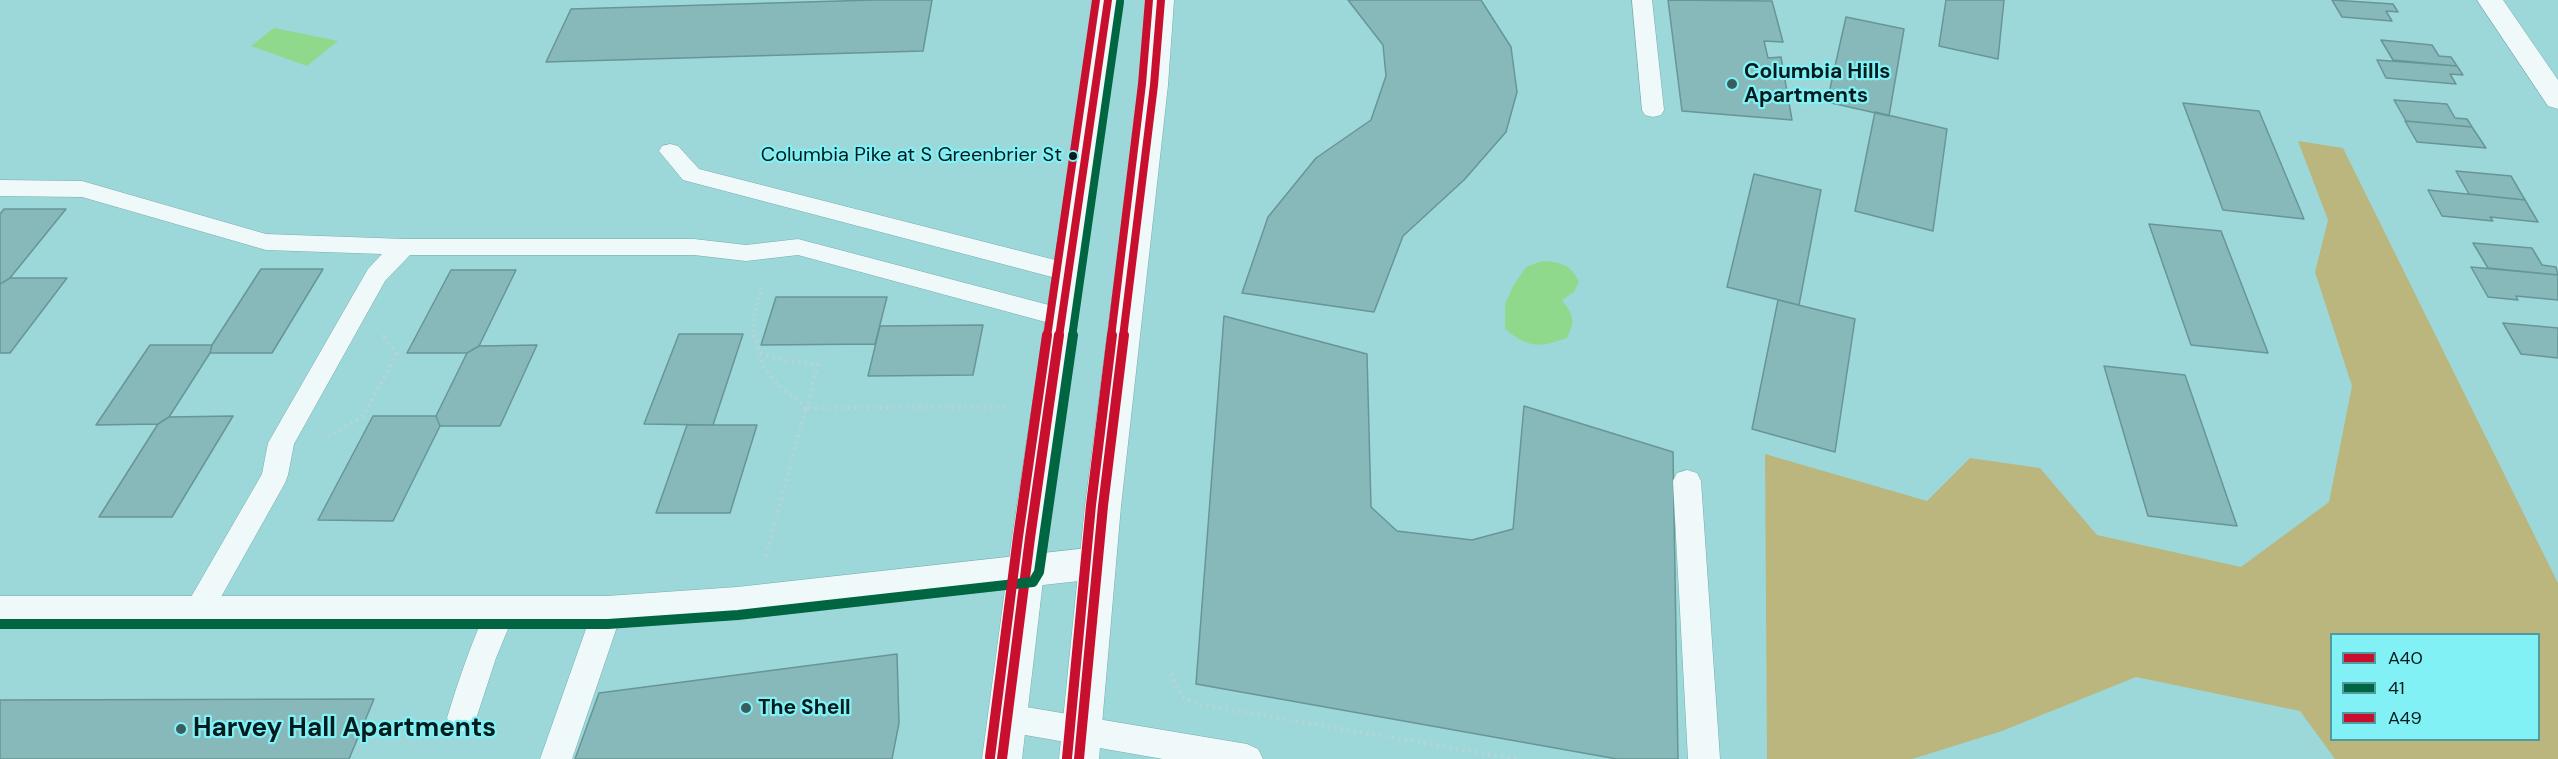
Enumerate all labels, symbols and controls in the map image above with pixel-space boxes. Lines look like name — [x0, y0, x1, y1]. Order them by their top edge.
place label: Columbia Hills Apartments — [1744, 59, 1890, 109]
marker: Columbia Hills Apartments — [1725, 77, 1739, 91]
place label: Columbia Pike at S Greenbrier St — [761, 144, 1062, 168]
marker: Columbia Pike at S Greenbrier St — [1067, 150, 1079, 162]
legend — [2330, 633, 2540, 741]
text: A40 — [2388, 646, 2423, 670]
text: 41 — [2388, 676, 2405, 700]
place label: The Shell — [758, 695, 851, 721]
marker: The Shell — [739, 701, 753, 715]
text: A49 — [2388, 706, 2422, 730]
place label: Harvey Hall Apartments — [193, 713, 496, 745]
marker: Harvey Hall Apartments — [174, 722, 188, 736]

